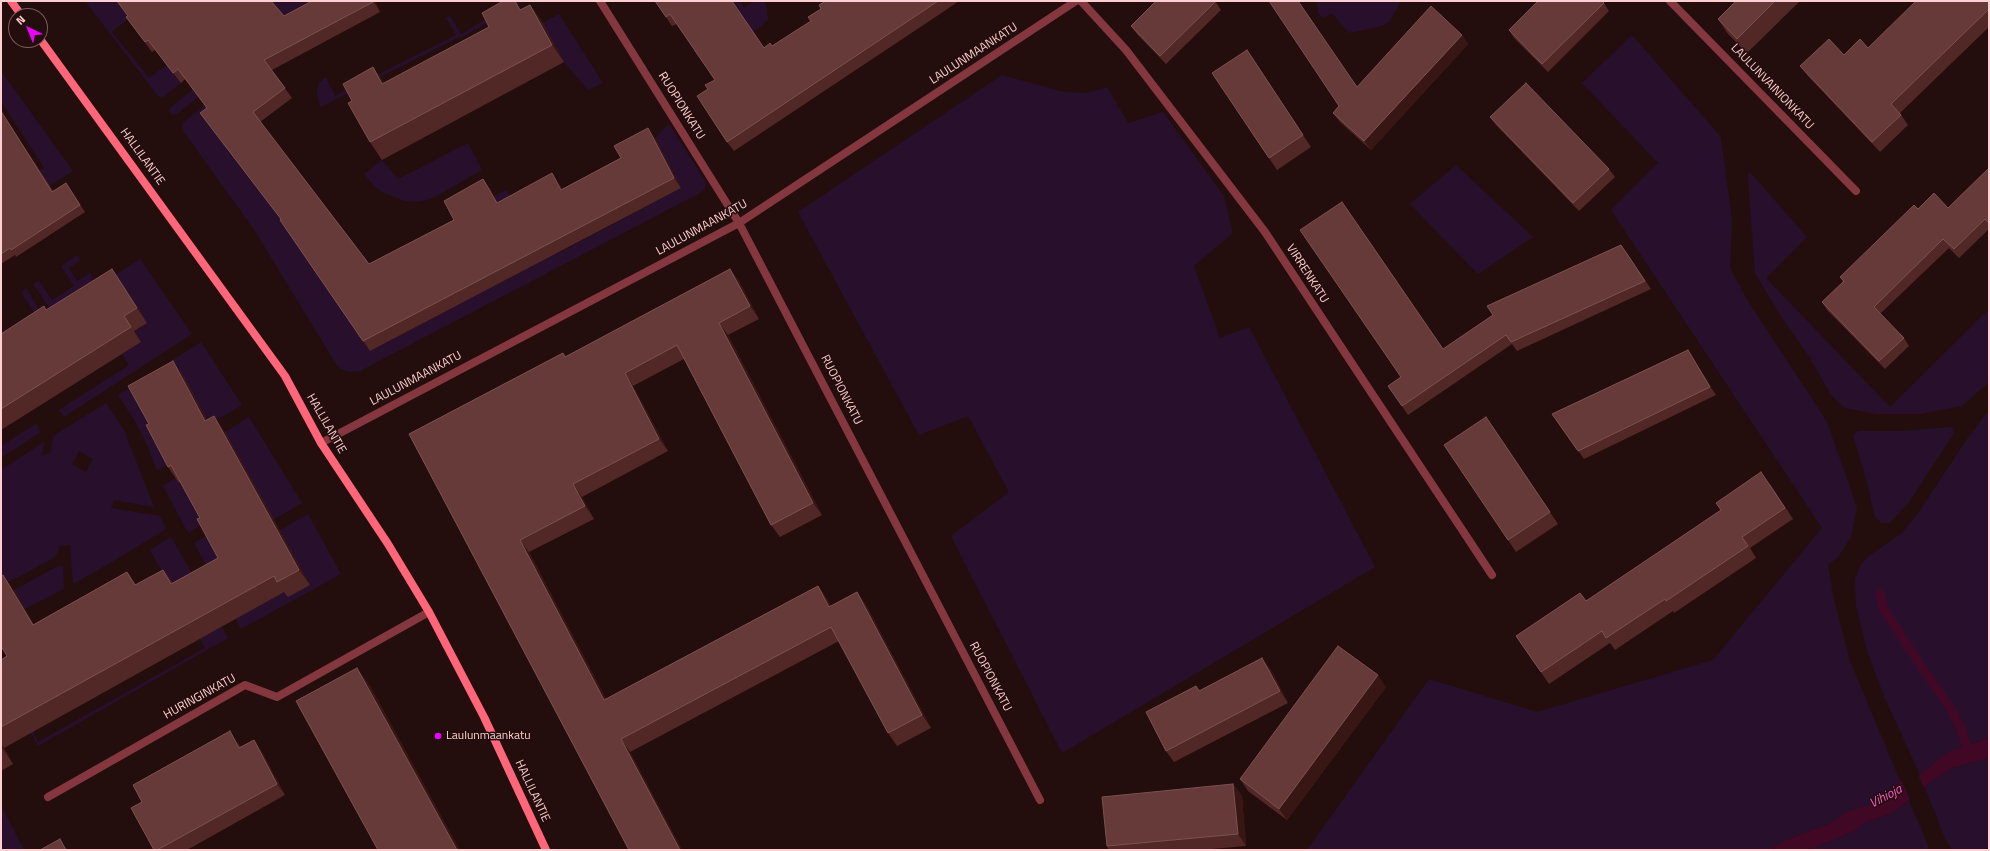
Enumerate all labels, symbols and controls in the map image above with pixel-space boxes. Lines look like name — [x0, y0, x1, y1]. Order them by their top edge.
north arrow — [8, 8, 48, 48]
text: N — [12, 12, 29, 28]
street label: LAULUNMAANKATU — [927, 20, 1021, 88]
street label: LAULUNVAINIONKATU — [1727, 41, 1817, 133]
street label: RUOPIONKATU — [655, 70, 707, 142]
street label: HALLILANTIE — [117, 126, 167, 188]
street label: LAULUNMAANKATU — [654, 197, 750, 259]
street label: VIRRENKATU — [1283, 242, 1331, 306]
street label: LAULUNMAANKATU — [368, 349, 464, 409]
street label: RUOPIONKATU — [817, 353, 865, 427]
street label: HALLILANTIE — [303, 392, 349, 456]
street label: RUOPIONKATU — [966, 640, 1014, 714]
street label: HURINGINKATU — [161, 671, 239, 723]
place label: Laulunmaankatu — [446, 729, 531, 743]
marker: Laulunmaankatu — [433, 731, 443, 741]
street label: HALLILANTIE — [511, 758, 553, 824]
water label: Vihioja — [1867, 782, 1905, 812]

